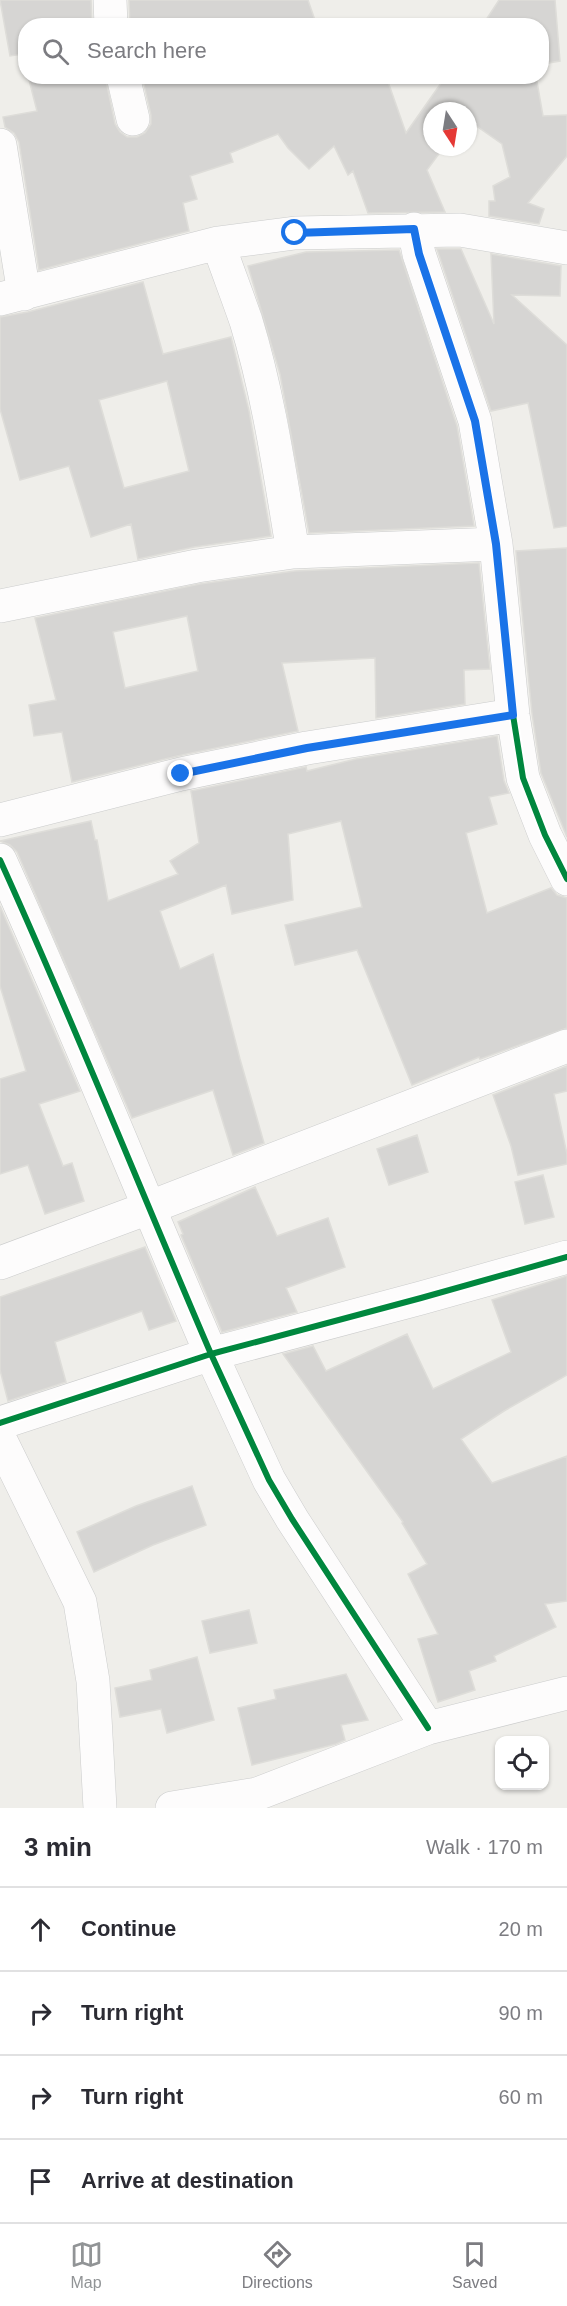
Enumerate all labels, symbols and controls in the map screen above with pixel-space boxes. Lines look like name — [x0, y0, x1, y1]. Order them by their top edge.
search box — [18, 18, 549, 84]
icon: search — [39, 35, 72, 68]
text: Search here — [87, 38, 207, 63]
north arrow — [423, 102, 477, 156]
route start — [281, 219, 307, 245]
route end — [167, 760, 193, 786]
map controls — [495, 1736, 549, 1790]
button: locate — [495, 1736, 549, 1790]
text: 3 min — [24, 1832, 92, 1862]
text: Walk · 170 m — [426, 1836, 543, 1858]
icon: ahead — [24, 1913, 57, 1946]
text: Continue — [81, 1916, 176, 1941]
text: 20 m — [499, 1918, 543, 1940]
icon: right — [24, 1997, 57, 2030]
text: Turn right — [81, 2000, 183, 2025]
text: 90 m — [499, 2002, 543, 2024]
icon: right — [24, 2081, 57, 2114]
text: Turn right — [81, 2084, 183, 2109]
text: 60 m — [499, 2086, 543, 2108]
icon: arrive — [24, 2165, 57, 2198]
text: Arrive at destination — [81, 2168, 294, 2193]
tab: Map — [70, 2238, 103, 2292]
tab: Directions — [242, 2238, 313, 2292]
tab: Saved — [452, 2238, 497, 2292]

